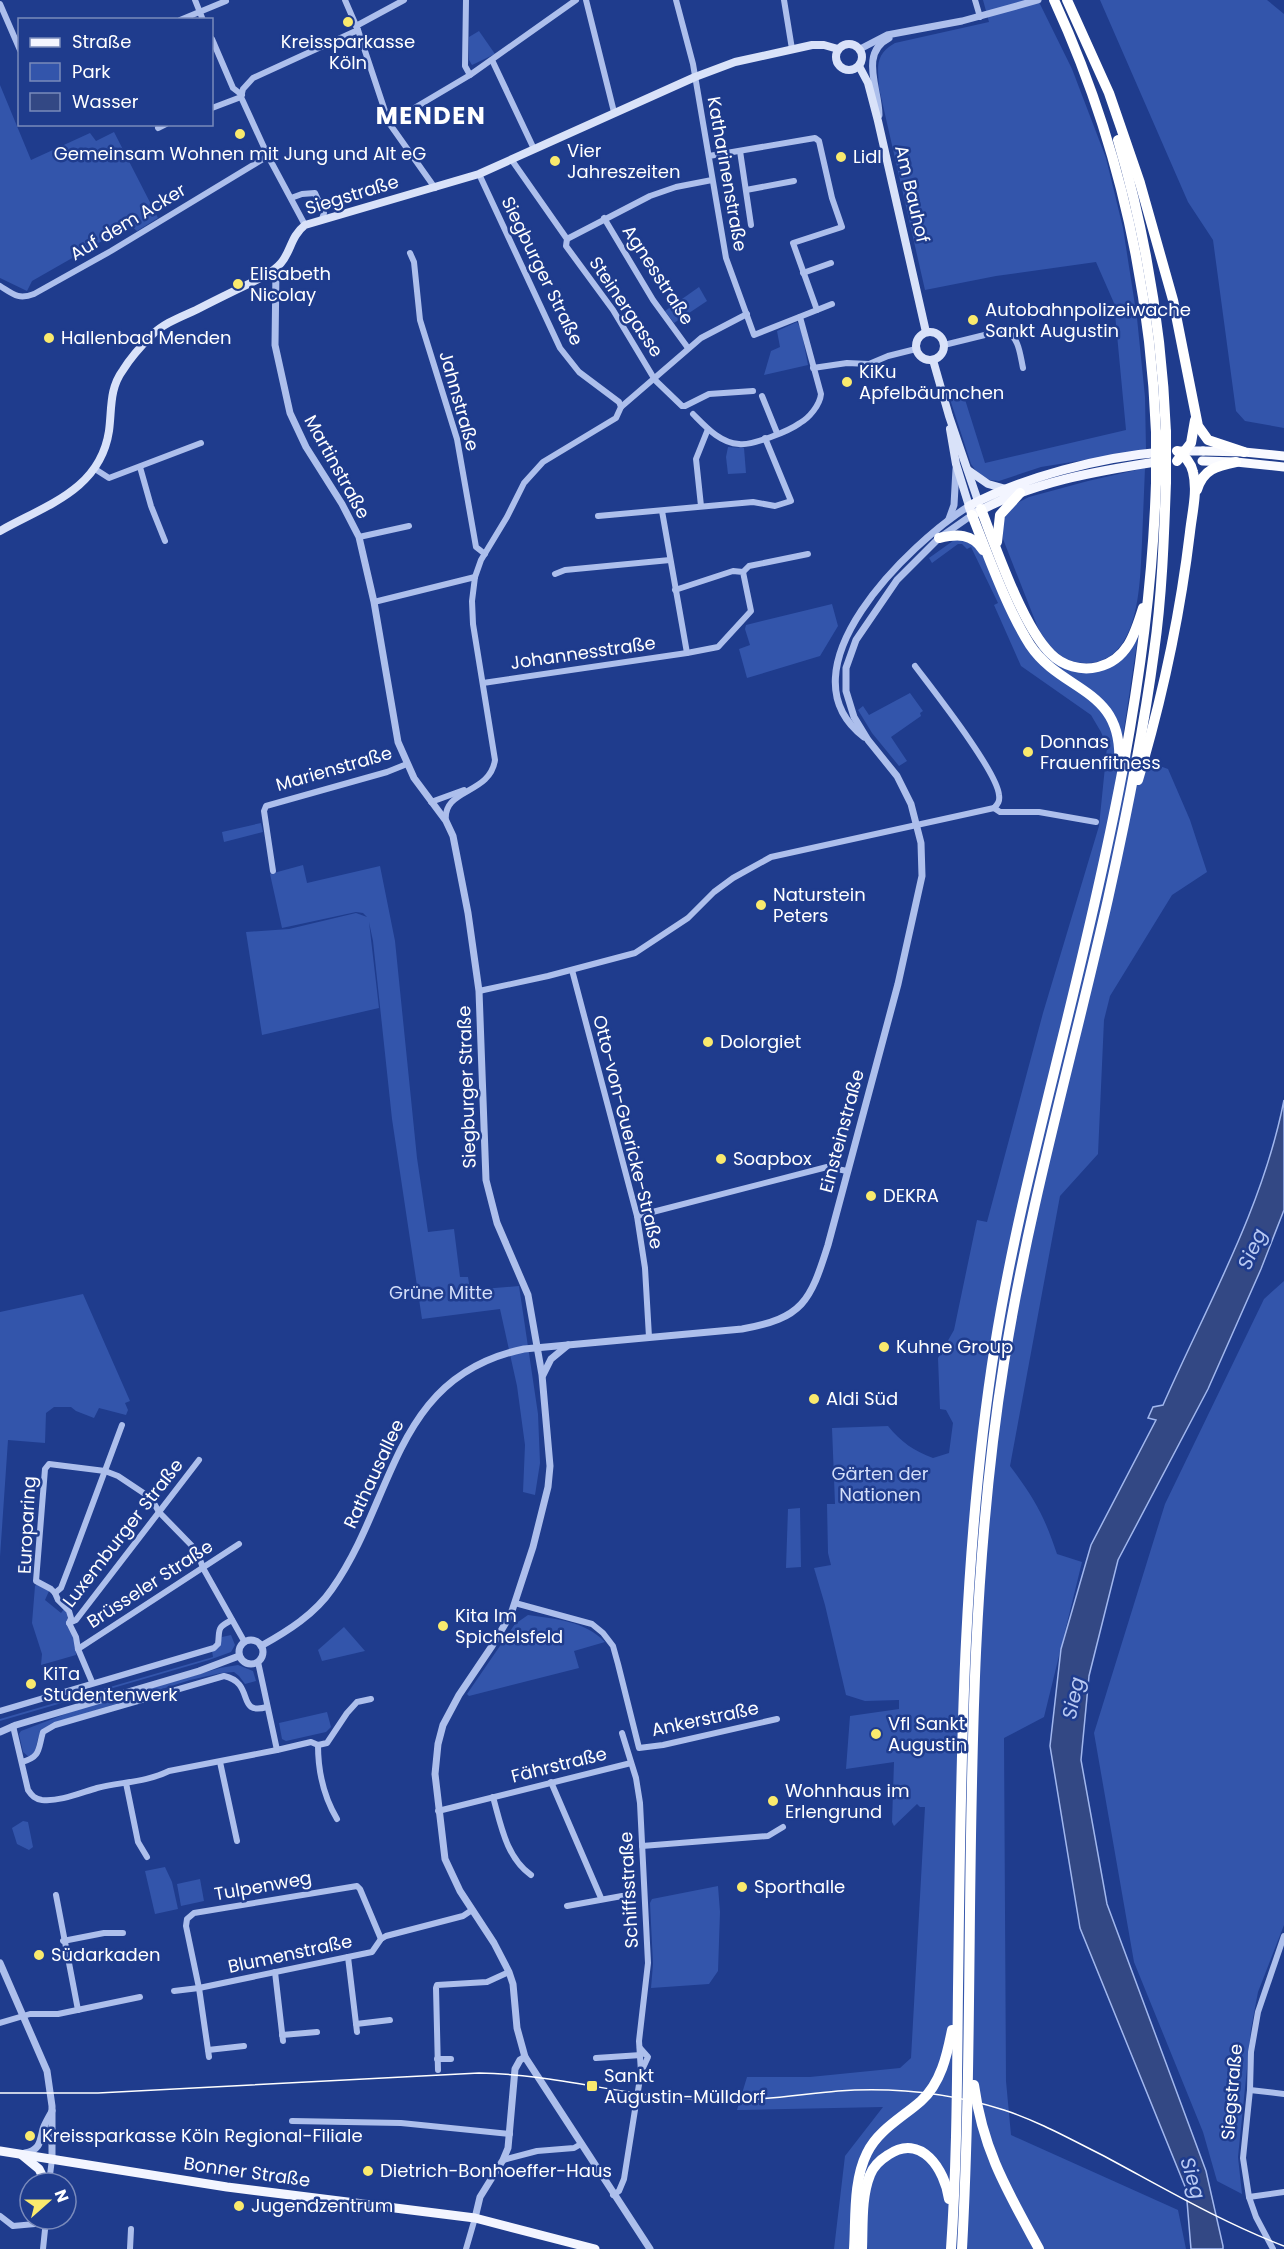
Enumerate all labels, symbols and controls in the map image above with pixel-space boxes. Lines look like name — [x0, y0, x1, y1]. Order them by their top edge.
marker: Kreissparkasse Köln — [341, 15, 355, 29]
legend — [18, 18, 213, 126]
text: Straße — [72, 29, 131, 54]
place label: Kreissparkasse Köln — [281, 29, 415, 75]
text: Park — [72, 59, 111, 84]
text: Wasser — [72, 89, 139, 114]
street label: Katharinenstraße — [702, 95, 753, 253]
district label: MENDEN — [376, 99, 486, 132]
marker: Gemeinsam Wohnen mit Jung und Alt eG — [233, 127, 247, 141]
place label: Vier Jahreszeiten — [567, 138, 681, 184]
place label: Gemeinsam Wohnen mit Jung und Alt eG — [54, 141, 426, 166]
street label: Am Bauhof — [889, 143, 936, 245]
place label: Lidl — [853, 144, 882, 169]
marker: Lidl — [834, 150, 848, 164]
marker: Vier Jahreszeiten — [548, 154, 562, 168]
street label: Siegstraße — [302, 168, 402, 221]
street label: Auf dem Acker — [65, 177, 191, 266]
street label: Siegburger Straße — [495, 192, 589, 350]
street label: Agnesstraße — [617, 220, 700, 330]
street label: Steinergasse — [584, 251, 669, 362]
place label: Elisabeth Nicolay — [250, 261, 331, 307]
marker: Elisabeth Nicolay — [231, 277, 245, 291]
place label: Autobahnpolizeiwache Sankt Augustin — [985, 297, 1191, 343]
marker: Autobahnpolizeiwache Sankt Augustin — [966, 313, 980, 327]
place label: Hallenbad Menden — [61, 325, 232, 350]
marker: Hallenbad Menden — [42, 331, 56, 345]
street label: Jahnstraße — [433, 348, 486, 454]
place label: KiKu Apfelbäumchen — [859, 359, 1004, 405]
marker: KiKu Apfelbäumchen — [840, 375, 854, 389]
street label: Martinstraße — [299, 410, 376, 523]
street label: Johannesstraße — [509, 630, 657, 675]
place label: Donnas Frauenfitness — [1040, 729, 1161, 775]
street label: Marienstraße — [273, 740, 395, 797]
marker: Donnas Frauenfitness — [1021, 745, 1035, 759]
place label: Naturstein Peters — [773, 882, 866, 928]
marker: Naturstein Peters — [754, 898, 768, 912]
street label: Siegburger Straße — [451, 1005, 482, 1169]
street label: Otto-von-Guericke-Straße — [587, 1012, 670, 1251]
place label: Dolorgiet — [720, 1029, 801, 1054]
marker: Dolorgiet — [701, 1035, 715, 1049]
street label: Einsteinstraße — [813, 1067, 870, 1195]
place label: Soapbox — [733, 1146, 812, 1171]
marker: Soapbox — [714, 1152, 728, 1166]
place label: DEKRA — [883, 1183, 939, 1208]
marker: DEKRA — [864, 1189, 878, 1203]
water label: Sieg — [1231, 1224, 1273, 1274]
park label: Grüne Mitte — [389, 1280, 493, 1305]
place label: Kuhne Group — [896, 1334, 1013, 1359]
marker: Kuhne Group — [877, 1340, 891, 1354]
place label: Aldi Süd — [826, 1386, 898, 1411]
marker: Aldi Süd — [807, 1392, 821, 1406]
street label: Rathausallee — [337, 1415, 410, 1532]
street label: Luxemburger Straße — [57, 1453, 189, 1612]
park label: Gärten der Nationen — [832, 1461, 929, 1507]
street label: Europaring — [11, 1475, 42, 1575]
street label: Brüsseler Straße — [82, 1533, 218, 1634]
place label: Kita Im Spichelsfeld — [455, 1603, 563, 1649]
marker: Kita Im Spichelsfeld — [436, 1619, 450, 1633]
place label: KiTa Studentenwerk — [43, 1661, 178, 1707]
water label: Sieg — [1055, 1674, 1091, 1722]
marker: KiTa Studentenwerk — [24, 1677, 38, 1691]
street label: Ankerstraße — [649, 1695, 761, 1742]
place label: Vfl Sankt Augustin — [888, 1711, 967, 1757]
marker: Vfl Sankt Augustin — [869, 1727, 883, 1741]
street label: Fährstraße — [508, 1741, 609, 1788]
place label: Wohnhaus im Erlengrund — [785, 1778, 910, 1824]
marker: Wohnhaus im Erlengrund — [766, 1794, 780, 1808]
street label: Schiffsstraße — [613, 1831, 644, 1949]
street label: Tulpenweg — [212, 1865, 314, 1906]
place label: Sporthalle — [754, 1874, 845, 1899]
marker: Sporthalle — [735, 1880, 749, 1894]
street label: Blumenstraße — [225, 1928, 354, 1979]
place label: Südarkaden — [51, 1942, 160, 1967]
marker: Südarkaden — [32, 1948, 46, 1962]
street label: Siegstraße — [1215, 2043, 1248, 2141]
place label: Sankt Augustin-Mülldorf — [604, 2063, 765, 2109]
marker: Sankt Augustin-Mülldorf — [585, 2079, 599, 2093]
place label: Kreissparkasse Köln Regional-Filiale — [42, 2123, 363, 2148]
marker: Kreissparkasse Köln Regional-Filiale — [23, 2129, 37, 2143]
street label: Bonner Straße — [182, 2150, 312, 2193]
water label: Sieg — [1173, 2154, 1213, 2202]
place label: Dietrich-Bonhoeffer-Haus — [380, 2158, 612, 2183]
marker: Dietrich-Bonhoeffer-Haus — [361, 2164, 375, 2178]
north arrow — [18, 2171, 78, 2231]
text: N — [49, 2186, 74, 2206]
place label: Jugendzentrum — [251, 2193, 393, 2218]
marker: Jugendzentrum — [232, 2199, 246, 2213]

